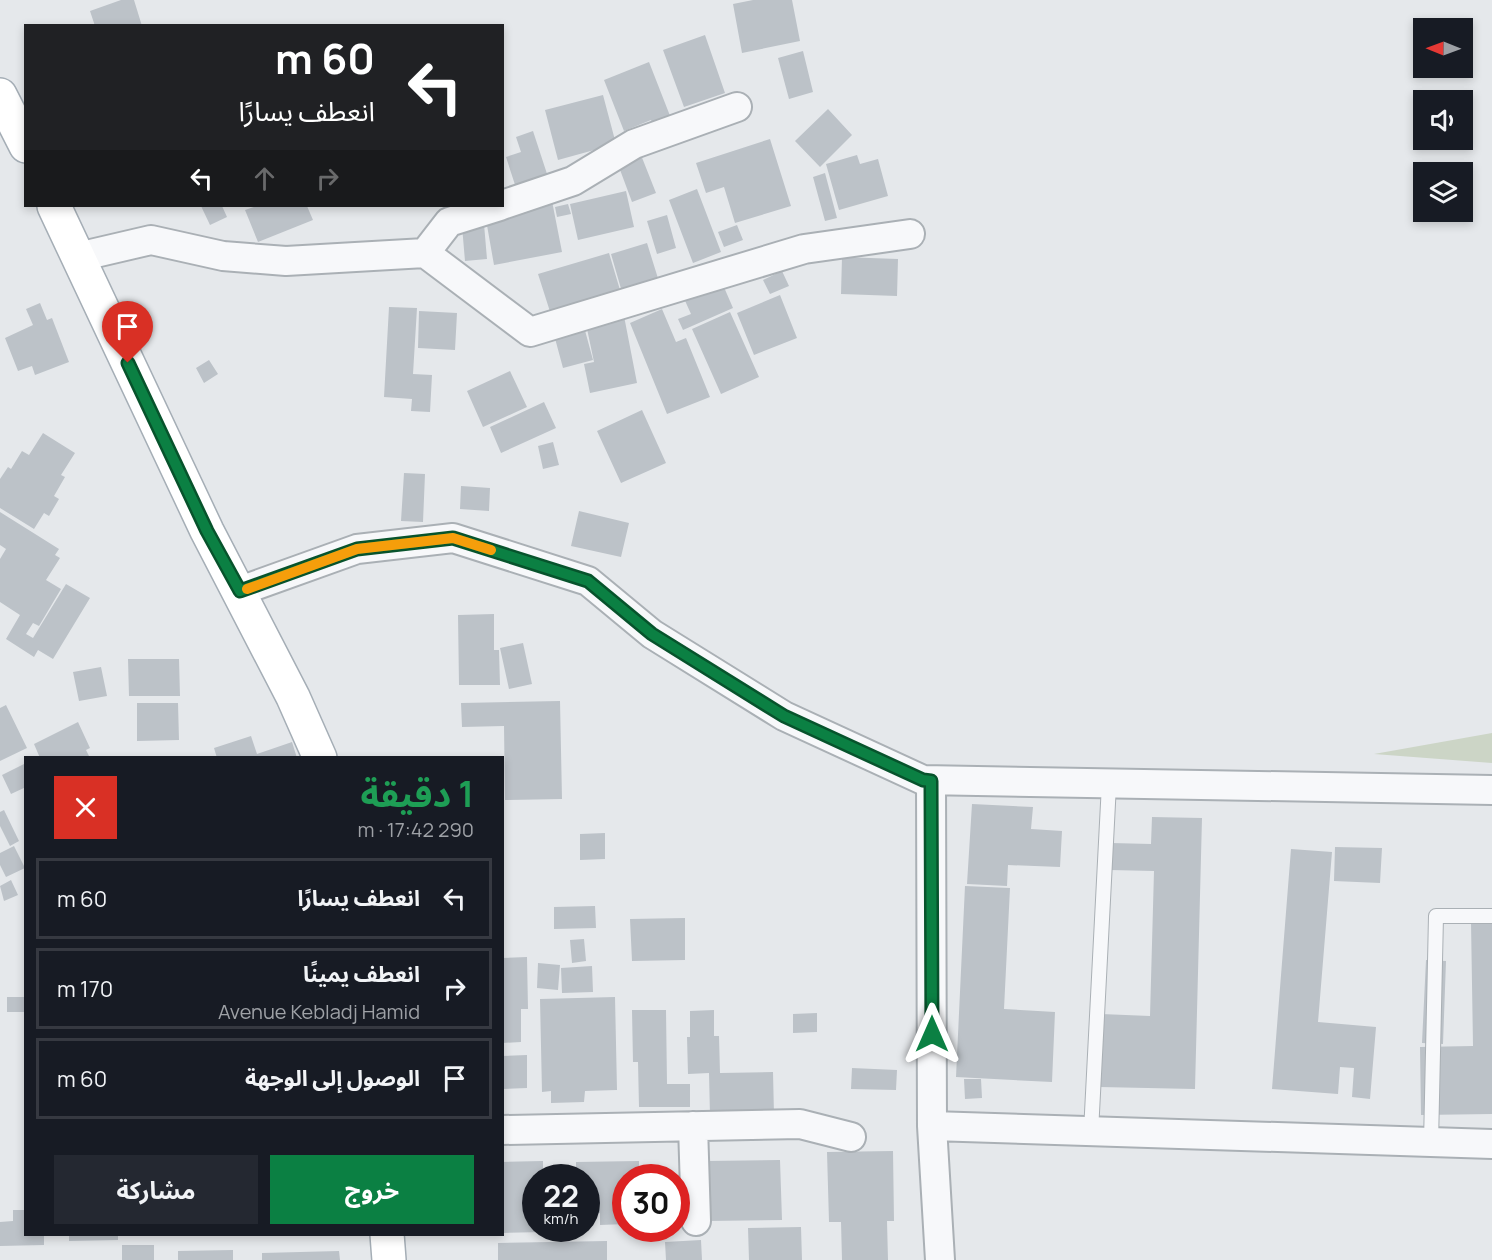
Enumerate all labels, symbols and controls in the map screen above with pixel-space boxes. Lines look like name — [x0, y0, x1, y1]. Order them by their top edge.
north arrow — [1413, 18, 1473, 78]
map controls — [1413, 18, 1473, 222]
text: 60 m — [275, 29, 375, 87]
icon: left — [396, 48, 474, 126]
button: sound — [1413, 90, 1473, 150]
text: انعطف يسارًا — [238, 92, 375, 129]
icon: left — [185, 162, 218, 195]
icon: ahead — [248, 162, 281, 195]
icon: right — [311, 162, 344, 195]
button: layers — [1413, 162, 1473, 222]
pin — [102, 301, 153, 363]
icon: arrive — [111, 310, 144, 343]
text: 1 دقيقة — [360, 769, 474, 818]
button: close — [54, 776, 117, 839]
text: 290 m · 17:42 — [357, 816, 474, 843]
icon: left — [438, 882, 471, 915]
text: انعطف يسارًا — [297, 883, 420, 913]
text: 60 m — [57, 884, 107, 914]
text: انعطف يمينًا — [303, 959, 420, 989]
icon: right — [438, 972, 471, 1005]
text: 170 m — [57, 974, 113, 1004]
text: Avenue Kebladj Hamid — [218, 998, 420, 1025]
position arrow — [900, 1002, 964, 1066]
icon: arrive — [438, 1062, 471, 1095]
text: الوصول إلى الوجهة — [245, 1063, 420, 1093]
text: 60 m — [57, 1064, 107, 1094]
button: مشاركة — [54, 1155, 258, 1224]
button: خروج — [270, 1155, 474, 1224]
speed limit sign: 30 — [612, 1164, 690, 1242]
text: 22 — [543, 1175, 579, 1216]
text: km/h — [544, 1208, 578, 1229]

